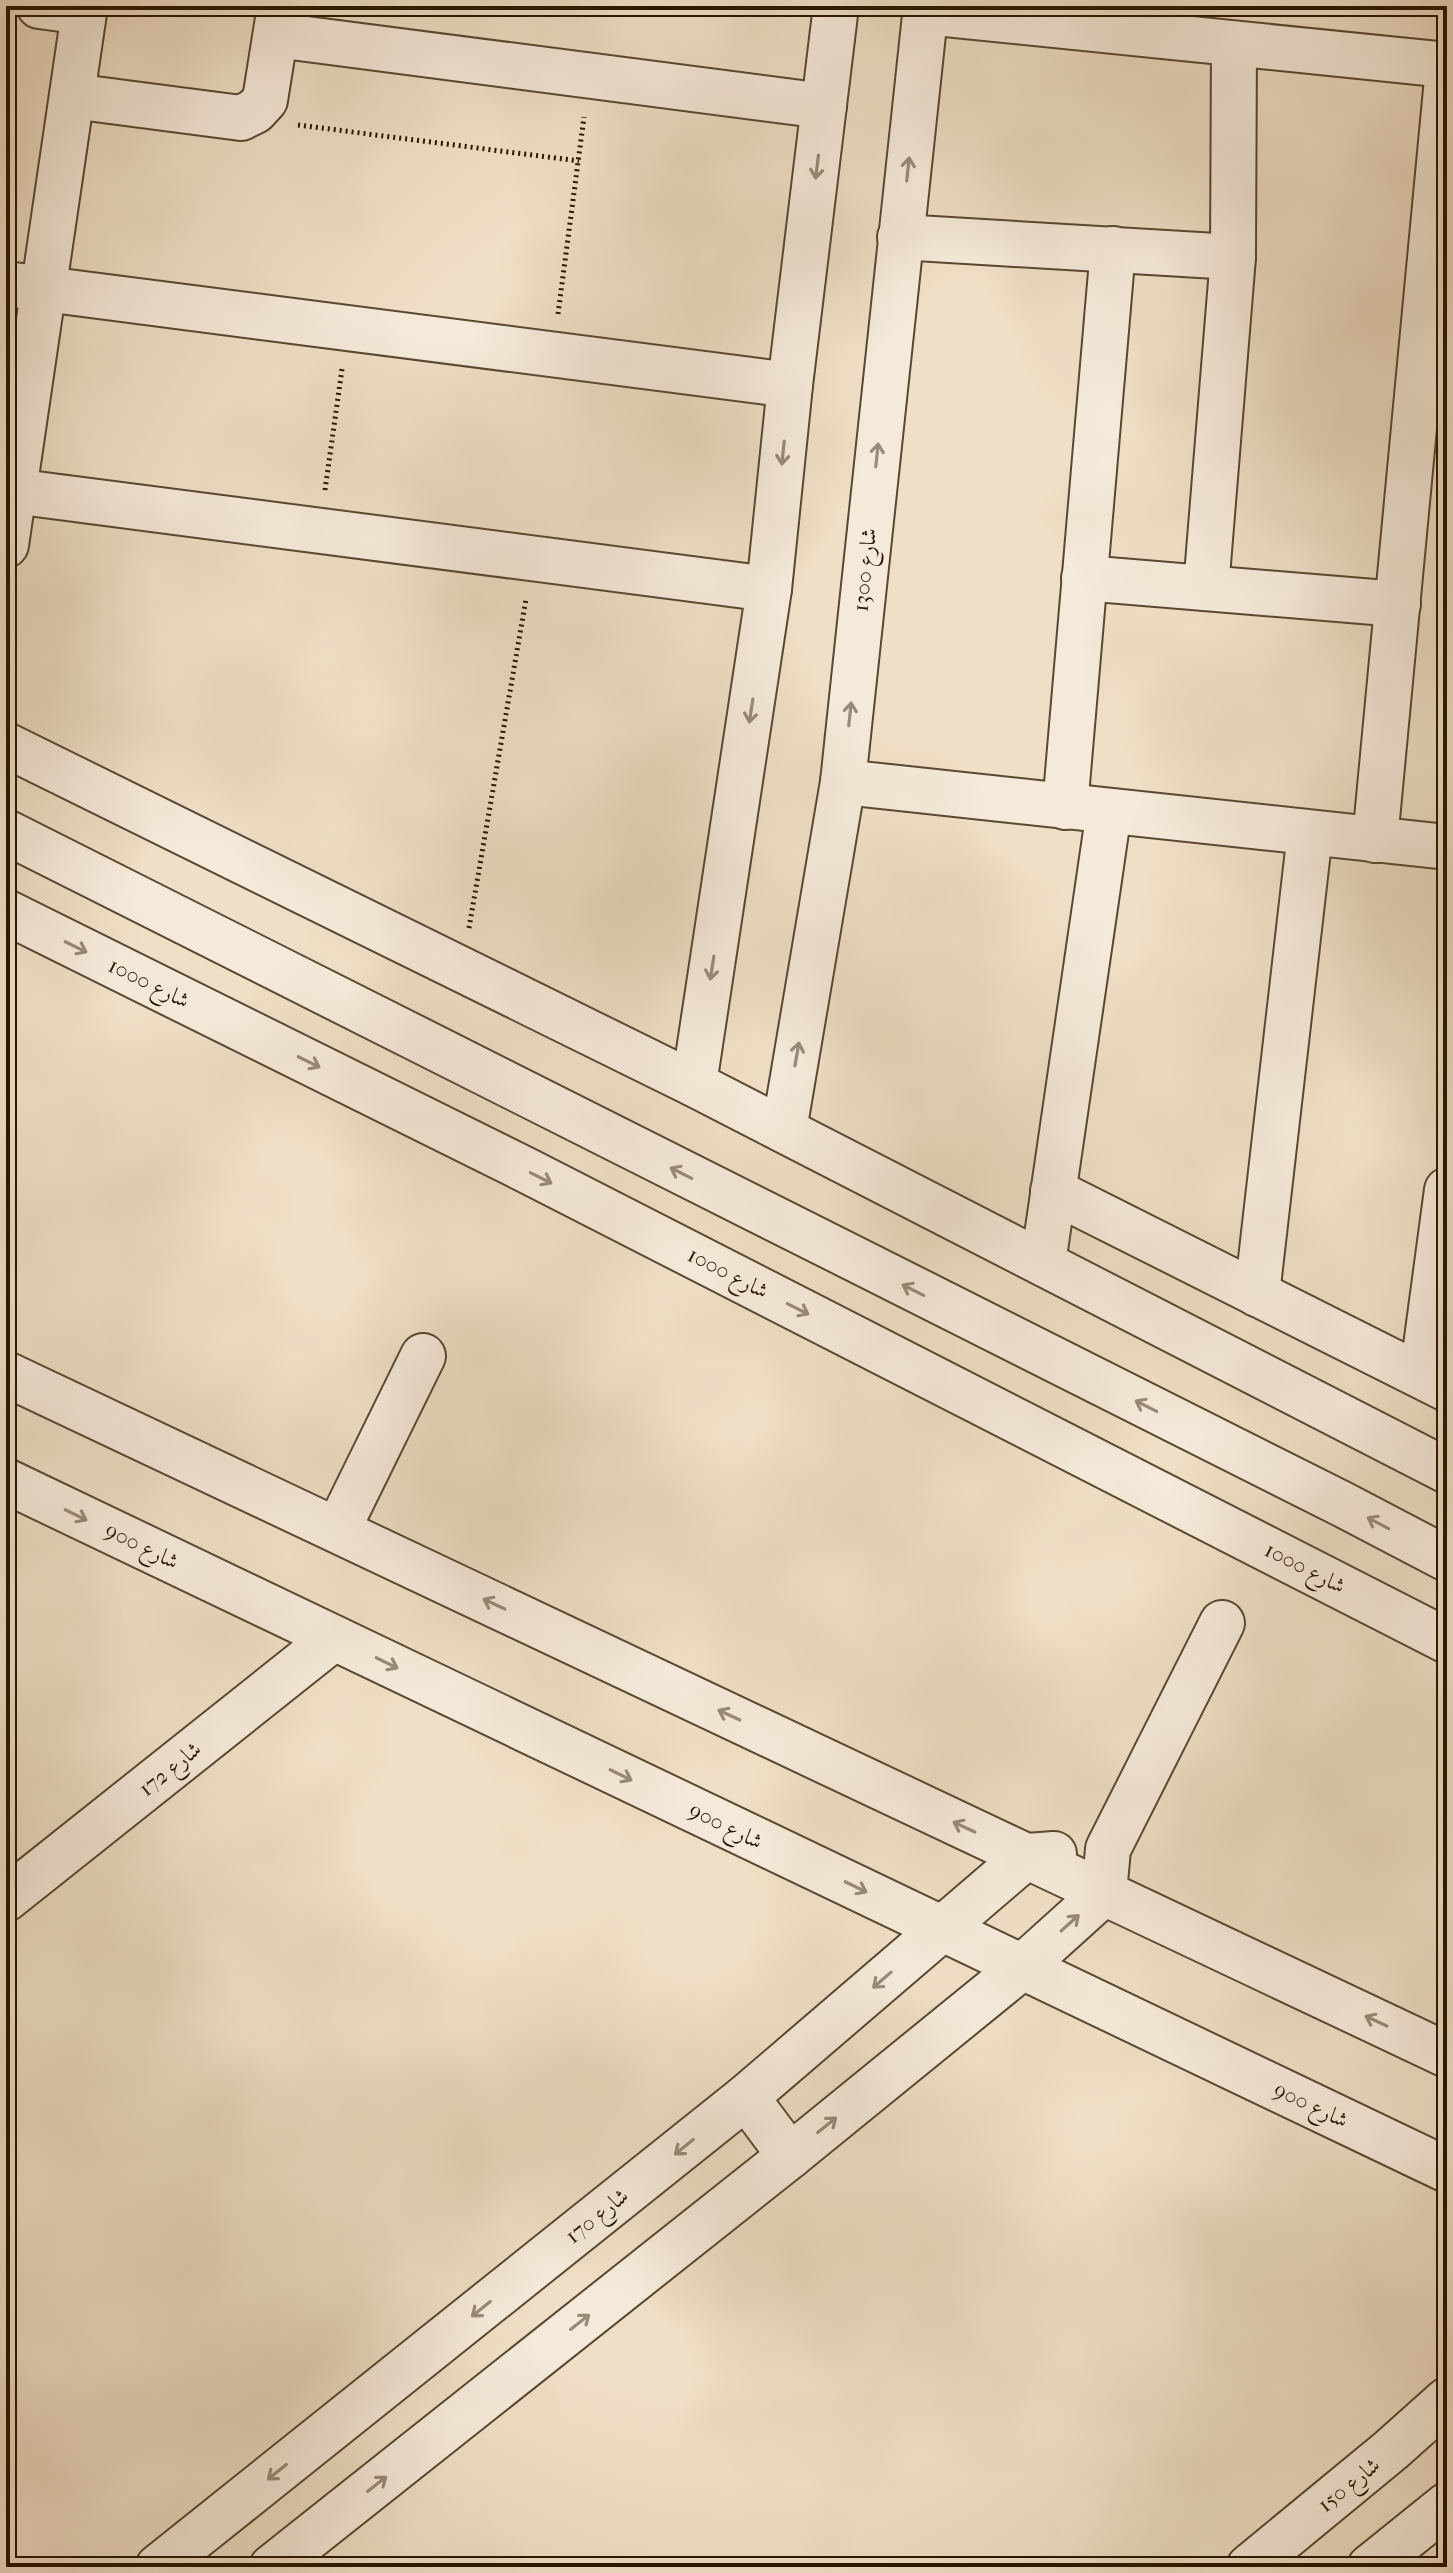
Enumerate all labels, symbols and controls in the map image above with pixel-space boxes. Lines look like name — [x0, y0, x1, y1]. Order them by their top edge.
one-way arrow — [809, 154, 824, 179]
one-way arrow — [901, 157, 916, 182]
one-way arrow — [776, 439, 791, 466]
one-way arrow — [870, 442, 885, 469]
street label: شارع 1300 — [848, 527, 887, 614]
one-way arrow — [742, 698, 757, 723]
one-way arrow — [842, 701, 857, 728]
one-way arrow — [63, 939, 87, 955]
street label: شارع 1000 — [102, 952, 194, 1018]
one-way arrow — [704, 955, 719, 980]
one-way arrow — [790, 1041, 805, 1067]
one-way arrow — [296, 1055, 320, 1071]
one-way arrow — [670, 1164, 694, 1180]
one-way arrow — [529, 1171, 553, 1187]
street label: شارع 1000 — [681, 1242, 773, 1309]
one-way arrow — [902, 1281, 926, 1297]
one-way arrow — [785, 1302, 809, 1318]
one-way arrow — [1134, 1398, 1158, 1413]
one-way arrow — [64, 1508, 88, 1523]
one-way arrow — [1367, 1515, 1390, 1531]
street label: شارع 900 — [99, 1517, 183, 1579]
street label: شارع 1000 — [1258, 1537, 1350, 1604]
one-way arrow — [483, 1596, 507, 1611]
one-way arrow — [374, 1656, 398, 1671]
one-way arrow — [718, 1707, 742, 1722]
street label: شارع 172 — [134, 1736, 210, 1806]
one-way arrow — [609, 1768, 633, 1783]
street label: شارع 900 — [683, 1797, 767, 1859]
one-way arrow — [953, 1819, 977, 1834]
one-way arrow — [844, 1880, 868, 1895]
one-way arrow — [1060, 1915, 1080, 1933]
one-way arrow — [873, 1970, 893, 1988]
one-way arrow — [1365, 2013, 1389, 2028]
street label: شارع 900 — [1268, 2077, 1352, 2138]
one-way arrow — [816, 2116, 837, 2134]
one-way arrow — [674, 2138, 695, 2156]
street label: شارع 170 — [560, 2183, 637, 2253]
one-way arrow — [470, 2300, 491, 2318]
one-way arrow — [569, 2313, 590, 2331]
street label: شارع 150 — [1313, 2452, 1388, 2522]
one-way arrow — [268, 2463, 288, 2481]
one-way arrow — [366, 2475, 387, 2492]

